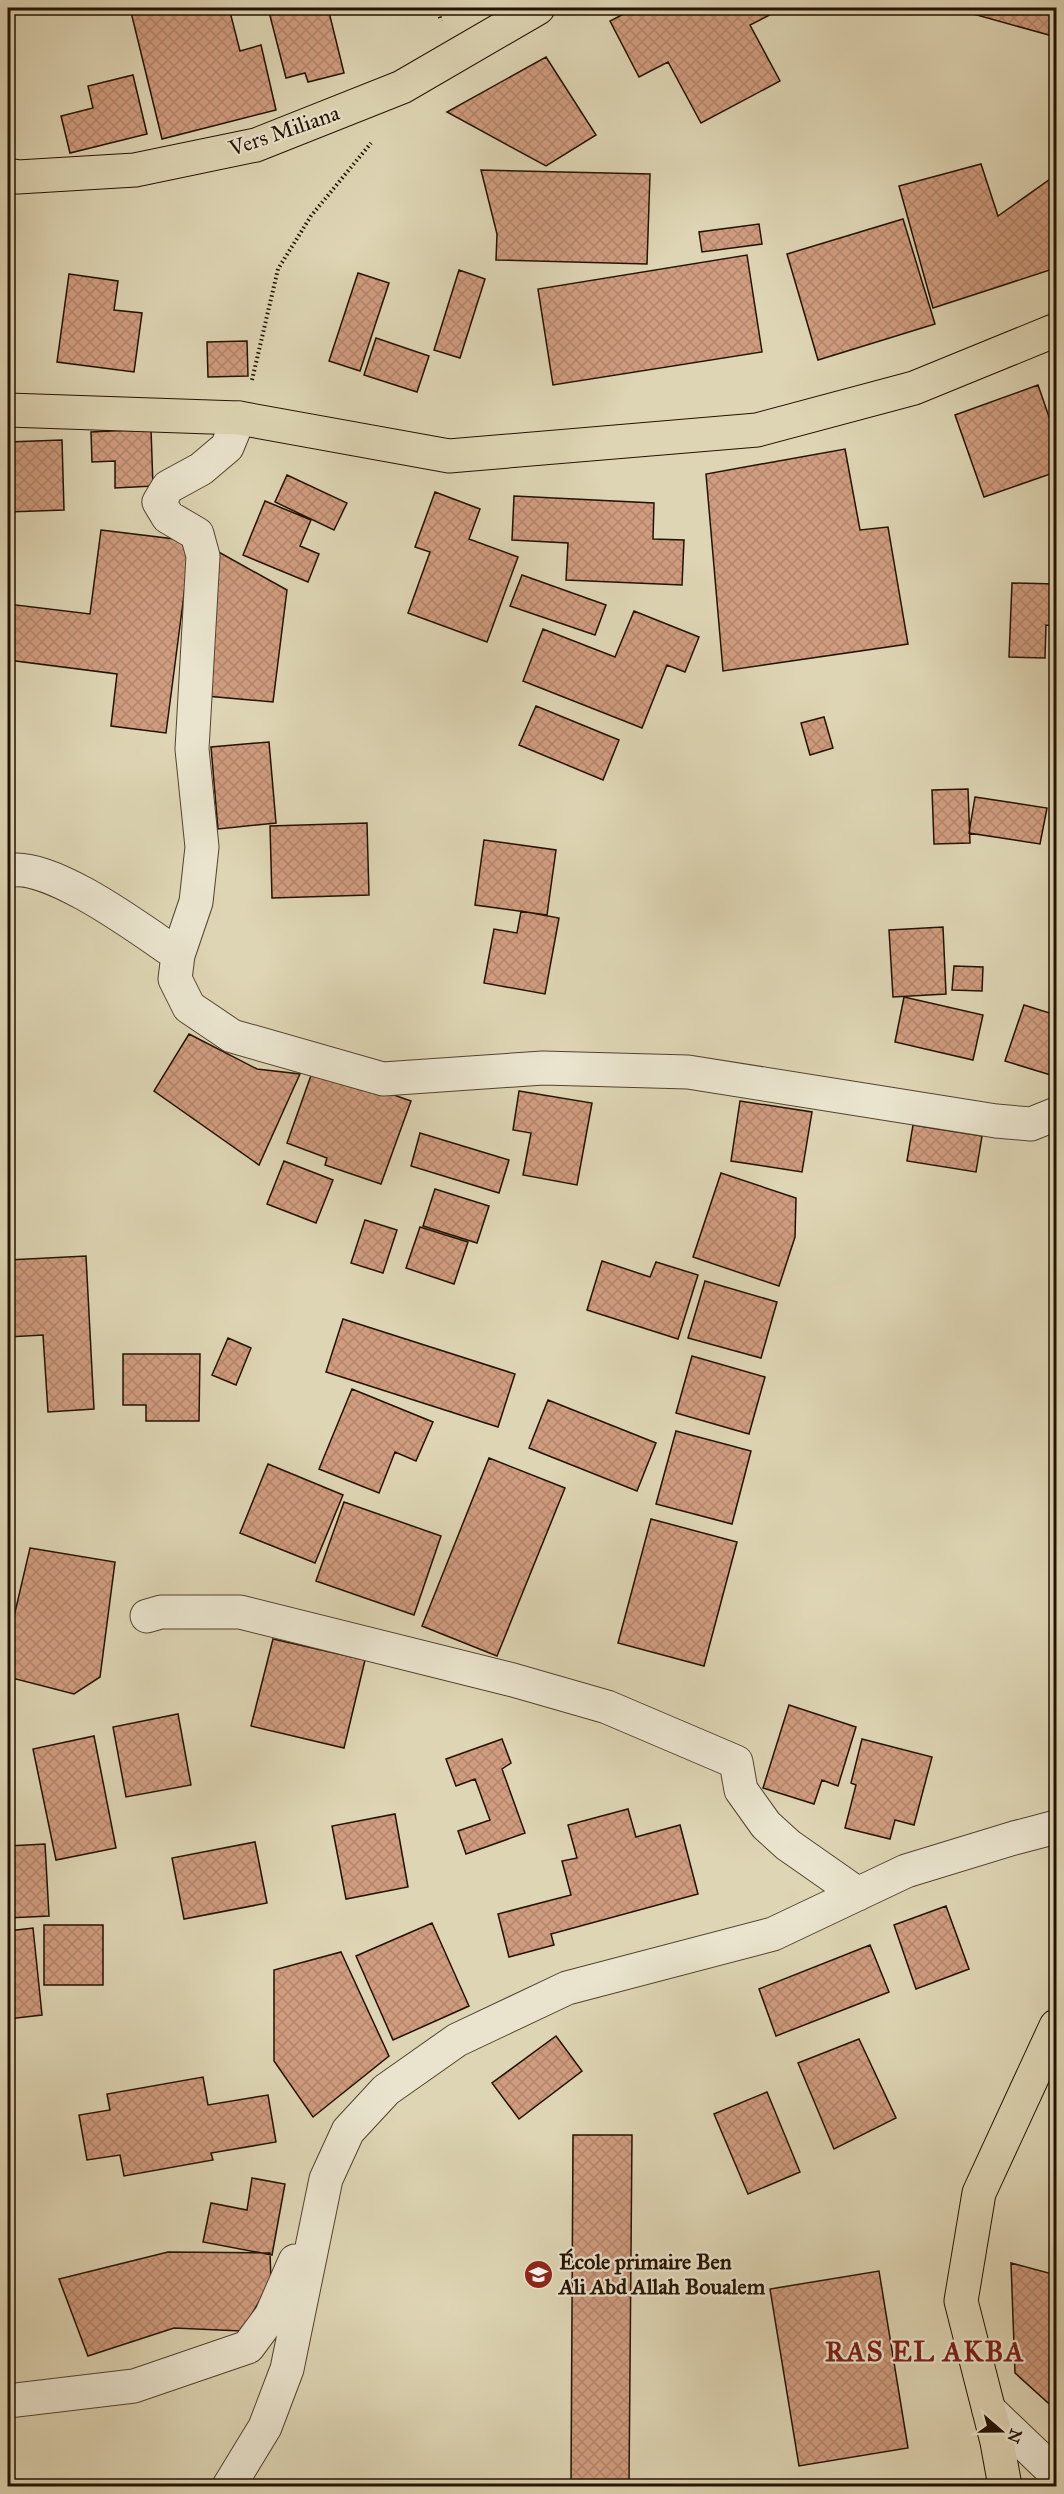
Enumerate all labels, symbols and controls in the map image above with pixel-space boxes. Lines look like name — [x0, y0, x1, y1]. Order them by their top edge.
street label: Vers Miliana — [224, 99, 344, 162]
place label: École primaire Ben Ali Abd Allah Boualem — [557, 2248, 766, 2300]
school or university icon: École primaire Ben Ali Abd Allah Boualem — [522, 2258, 554, 2290]
district label: RAS EL AKBA — [825, 2334, 1025, 2369]
north arrow — [971, 2401, 1031, 2461]
text: N — [1003, 2426, 1026, 2446]

